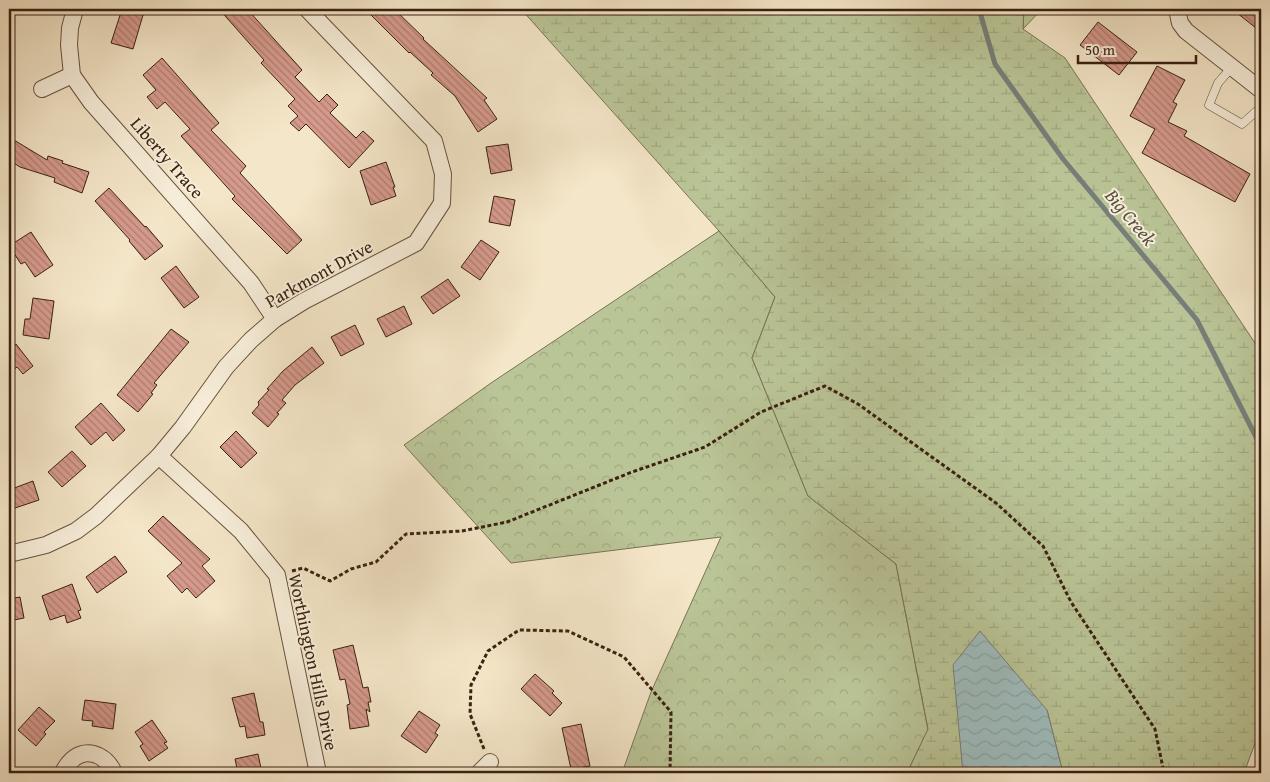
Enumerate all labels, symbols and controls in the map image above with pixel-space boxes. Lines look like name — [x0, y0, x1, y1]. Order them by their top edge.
scale bar — [1078, 32, 1195, 64]
text: 50 m — [1085, 39, 1116, 60]
street label: Liberty Trace — [124, 111, 211, 204]
water label: Big Creek — [1098, 182, 1163, 252]
street label: Parkmont Drive — [260, 233, 378, 314]
street label: Worthington Hills Drive — [282, 571, 345, 753]

